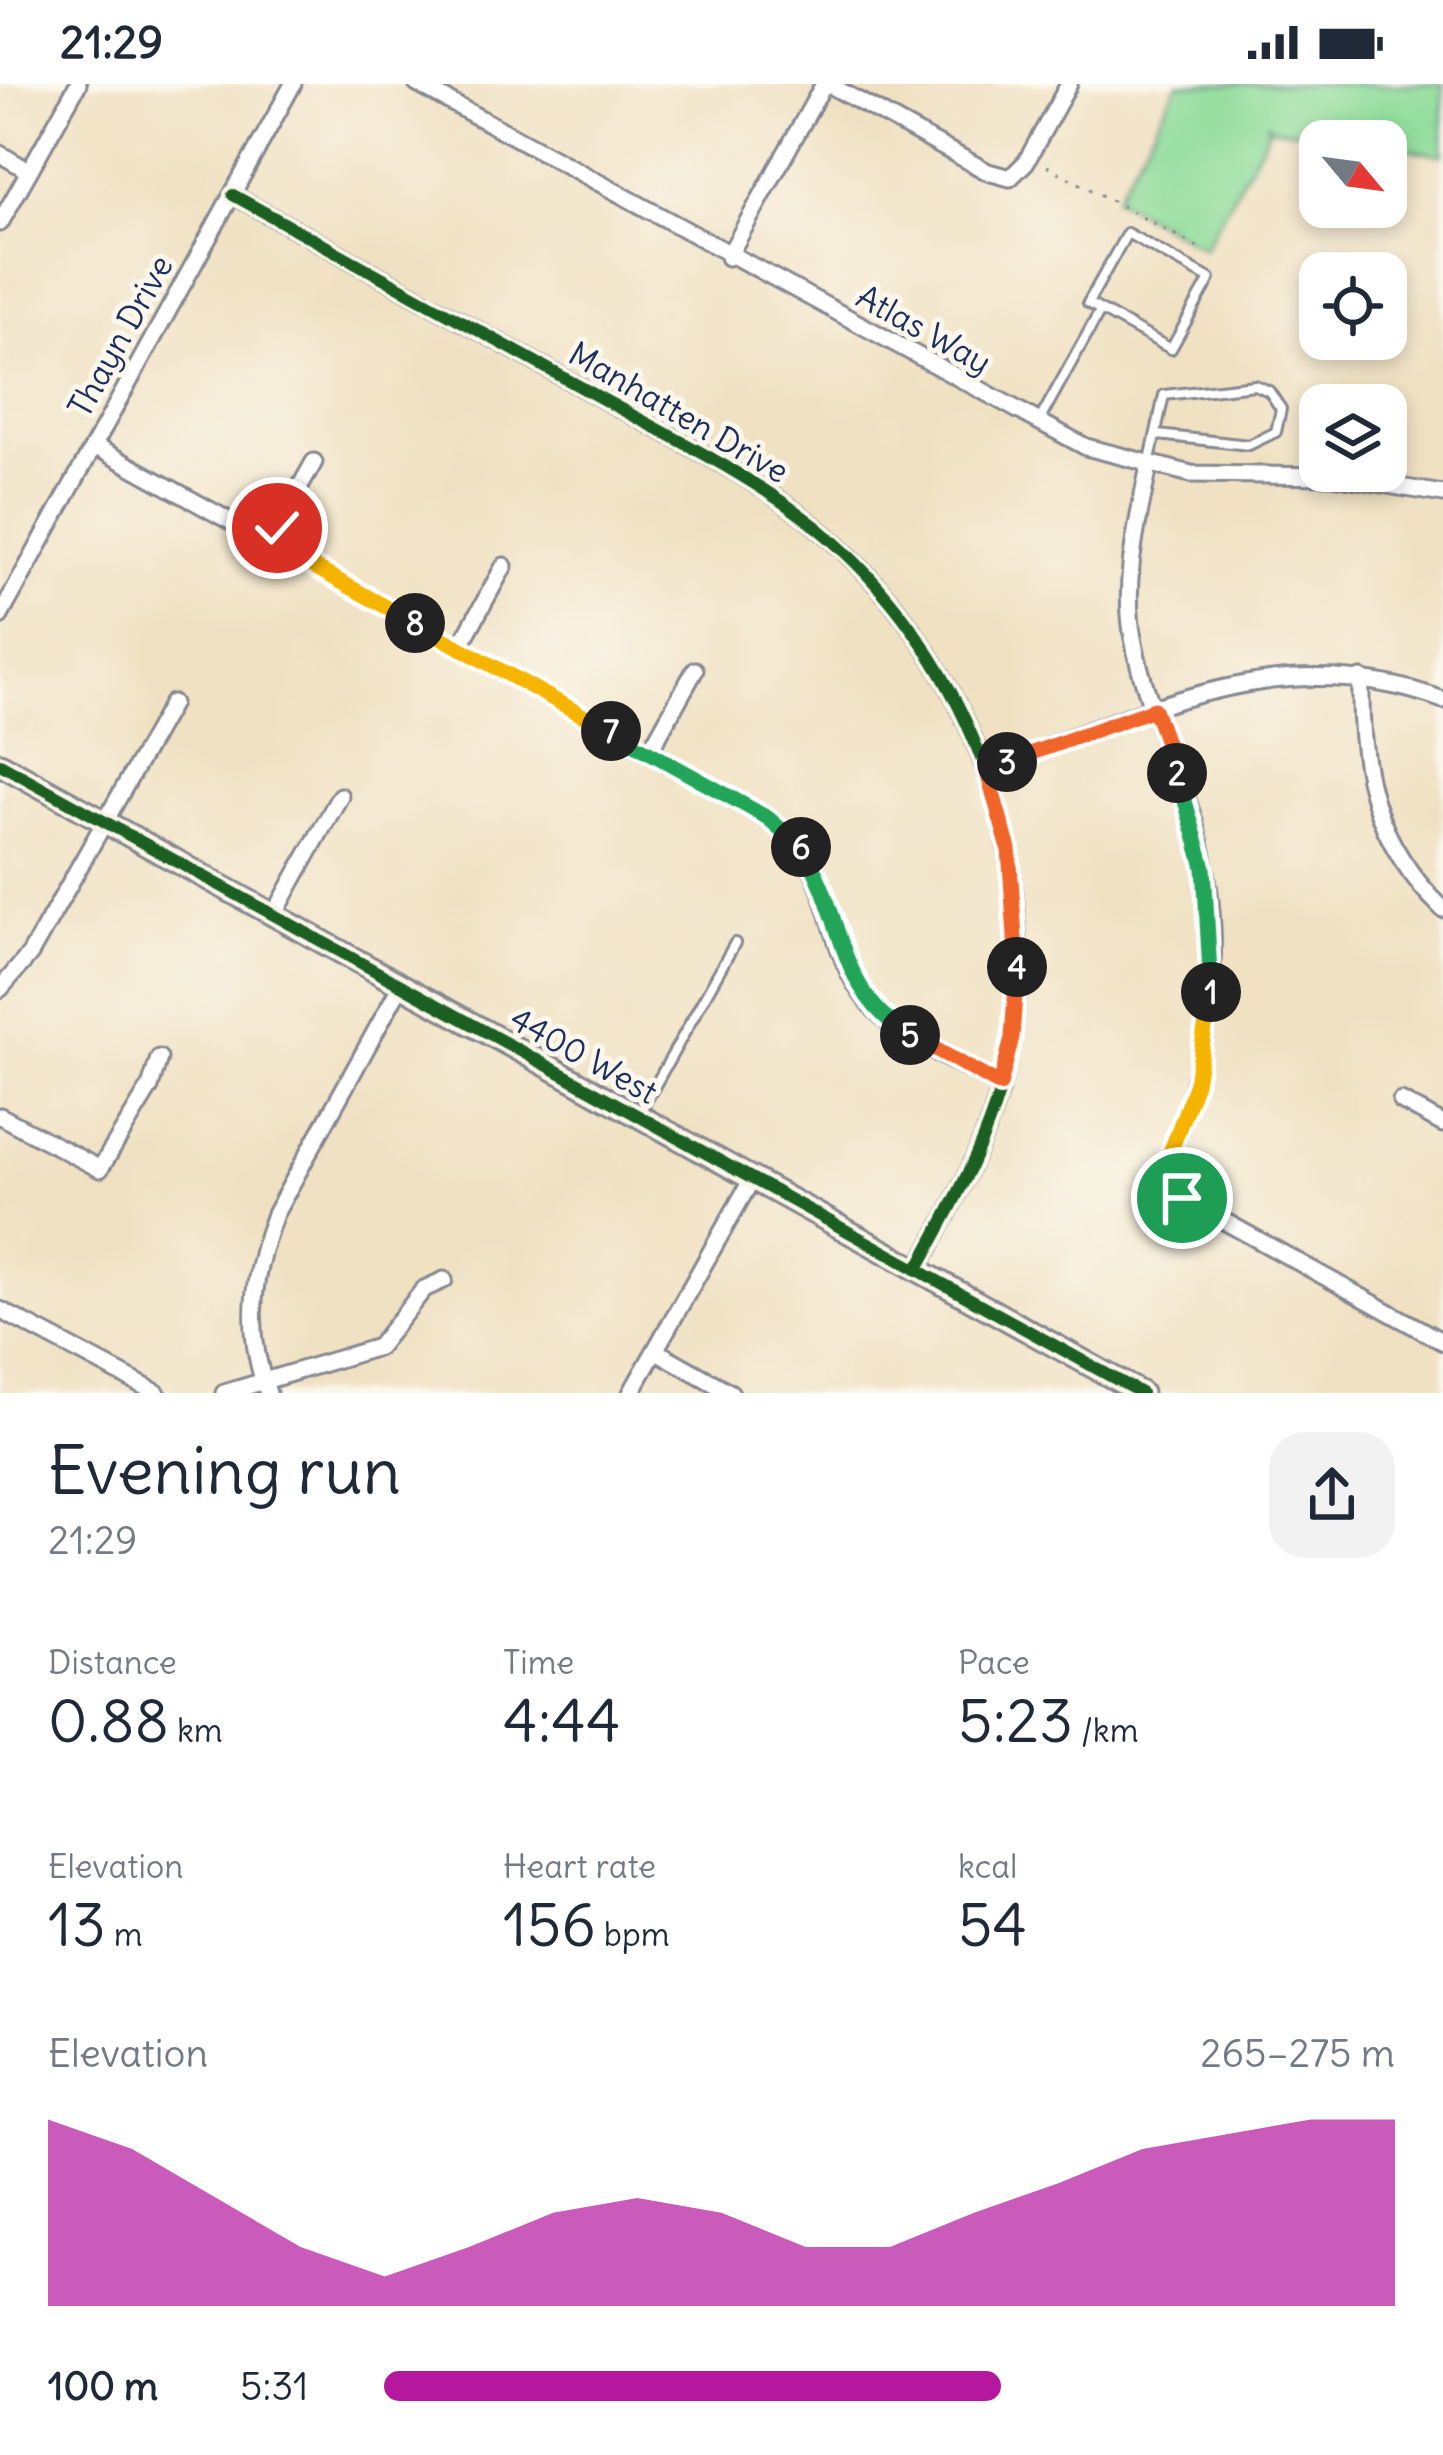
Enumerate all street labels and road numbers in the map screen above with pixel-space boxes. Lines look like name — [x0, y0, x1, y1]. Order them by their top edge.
street label: Thayn Drive — [58, 248, 182, 424]
street label: Atlas Way — [849, 275, 999, 383]
street label: Manhatten Drive — [562, 332, 796, 492]
street label: 4400 West — [503, 997, 665, 1113]

